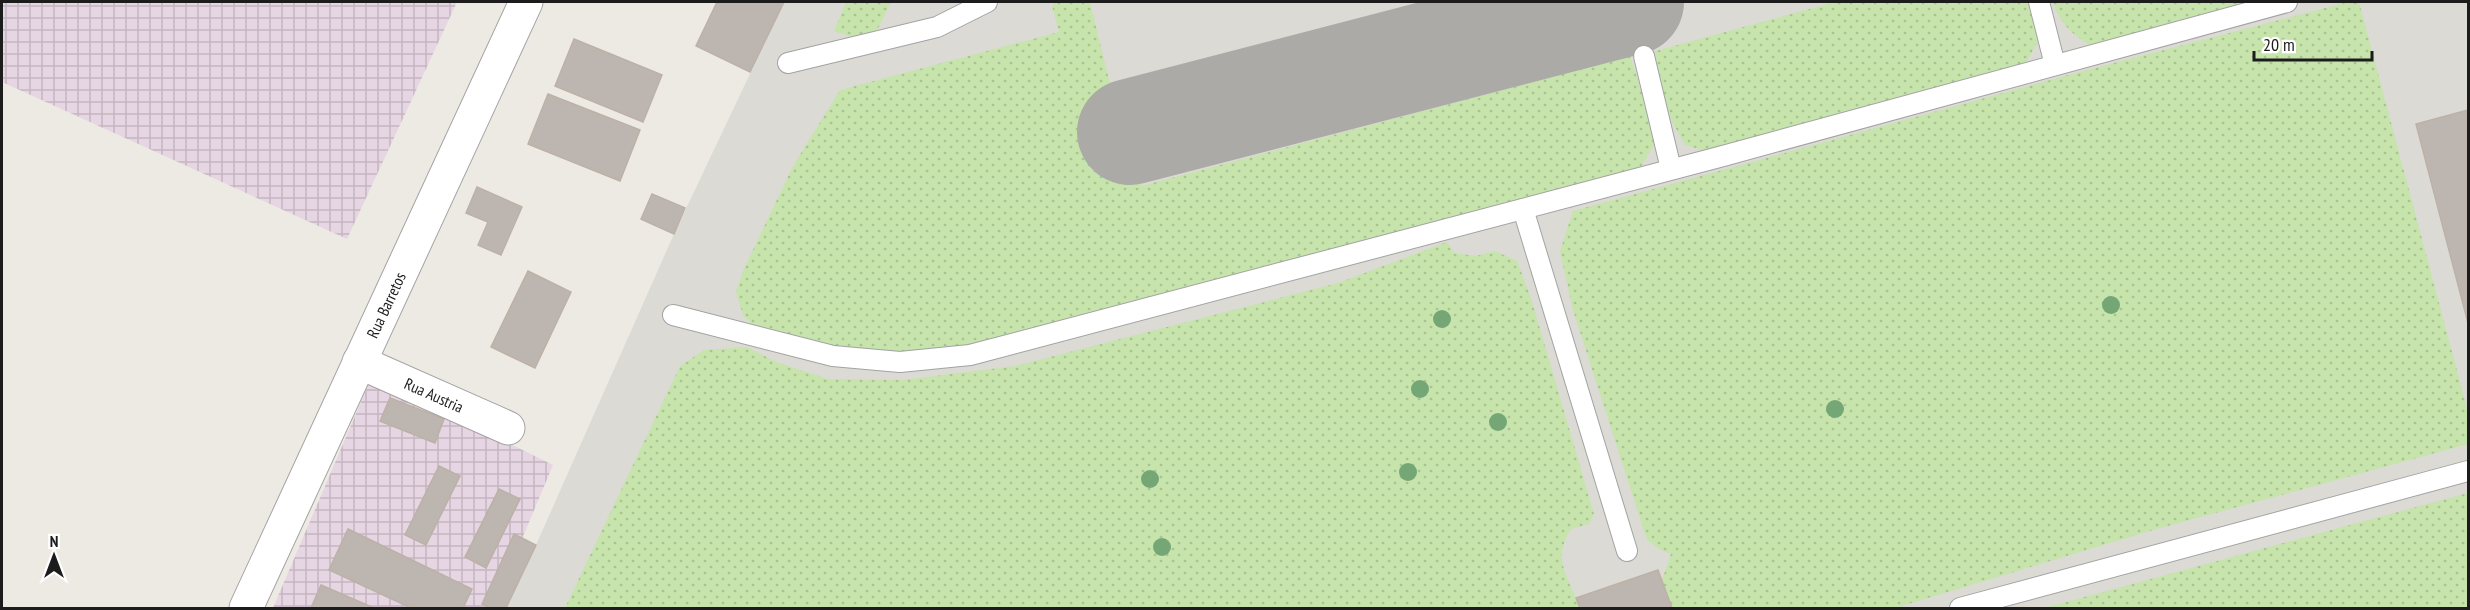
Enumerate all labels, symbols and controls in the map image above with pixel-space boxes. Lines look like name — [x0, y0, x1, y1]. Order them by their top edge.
scale bar — [2254, 24, 2372, 62]
text: 20 m — [2263, 33, 2295, 56]
street label: Rua Barretos — [362, 269, 410, 341]
street label: Rua Austria — [401, 373, 467, 417]
north arrow — [24, 526, 84, 586]
text: N — [50, 531, 58, 551]

